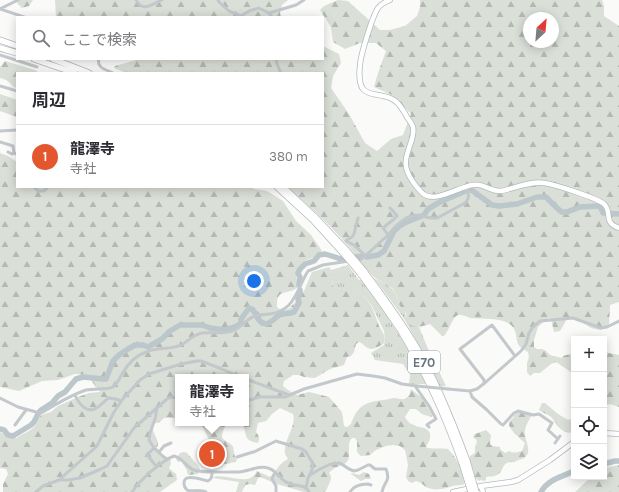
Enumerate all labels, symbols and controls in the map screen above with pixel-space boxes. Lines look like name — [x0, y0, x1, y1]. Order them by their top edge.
north arrow — [523, 12, 559, 48]
search box — [16, 16, 324, 60]
icon: search — [30, 27, 52, 49]
text: ここで検索 — [62, 31, 137, 49]
text: 周辺 — [32, 90, 66, 110]
text: 龍澤寺 — [70, 140, 115, 158]
text: 1 — [43, 149, 47, 164]
text: 380 m — [269, 149, 308, 164]
text: 寺社 — [70, 161, 96, 176]
your location — [244, 271, 264, 291]
map controls — [571, 336, 607, 480]
button: + — [571, 336, 607, 372]
road number: E70 — [408, 351, 440, 373]
button: − — [571, 372, 607, 408]
popup — [175, 374, 249, 426]
text: 龍澤寺 — [189, 383, 235, 401]
text: 寺社 — [189, 404, 216, 419]
button: locate — [571, 408, 607, 444]
pin: 1 — [199, 439, 225, 469]
button: layers — [571, 444, 607, 480]

